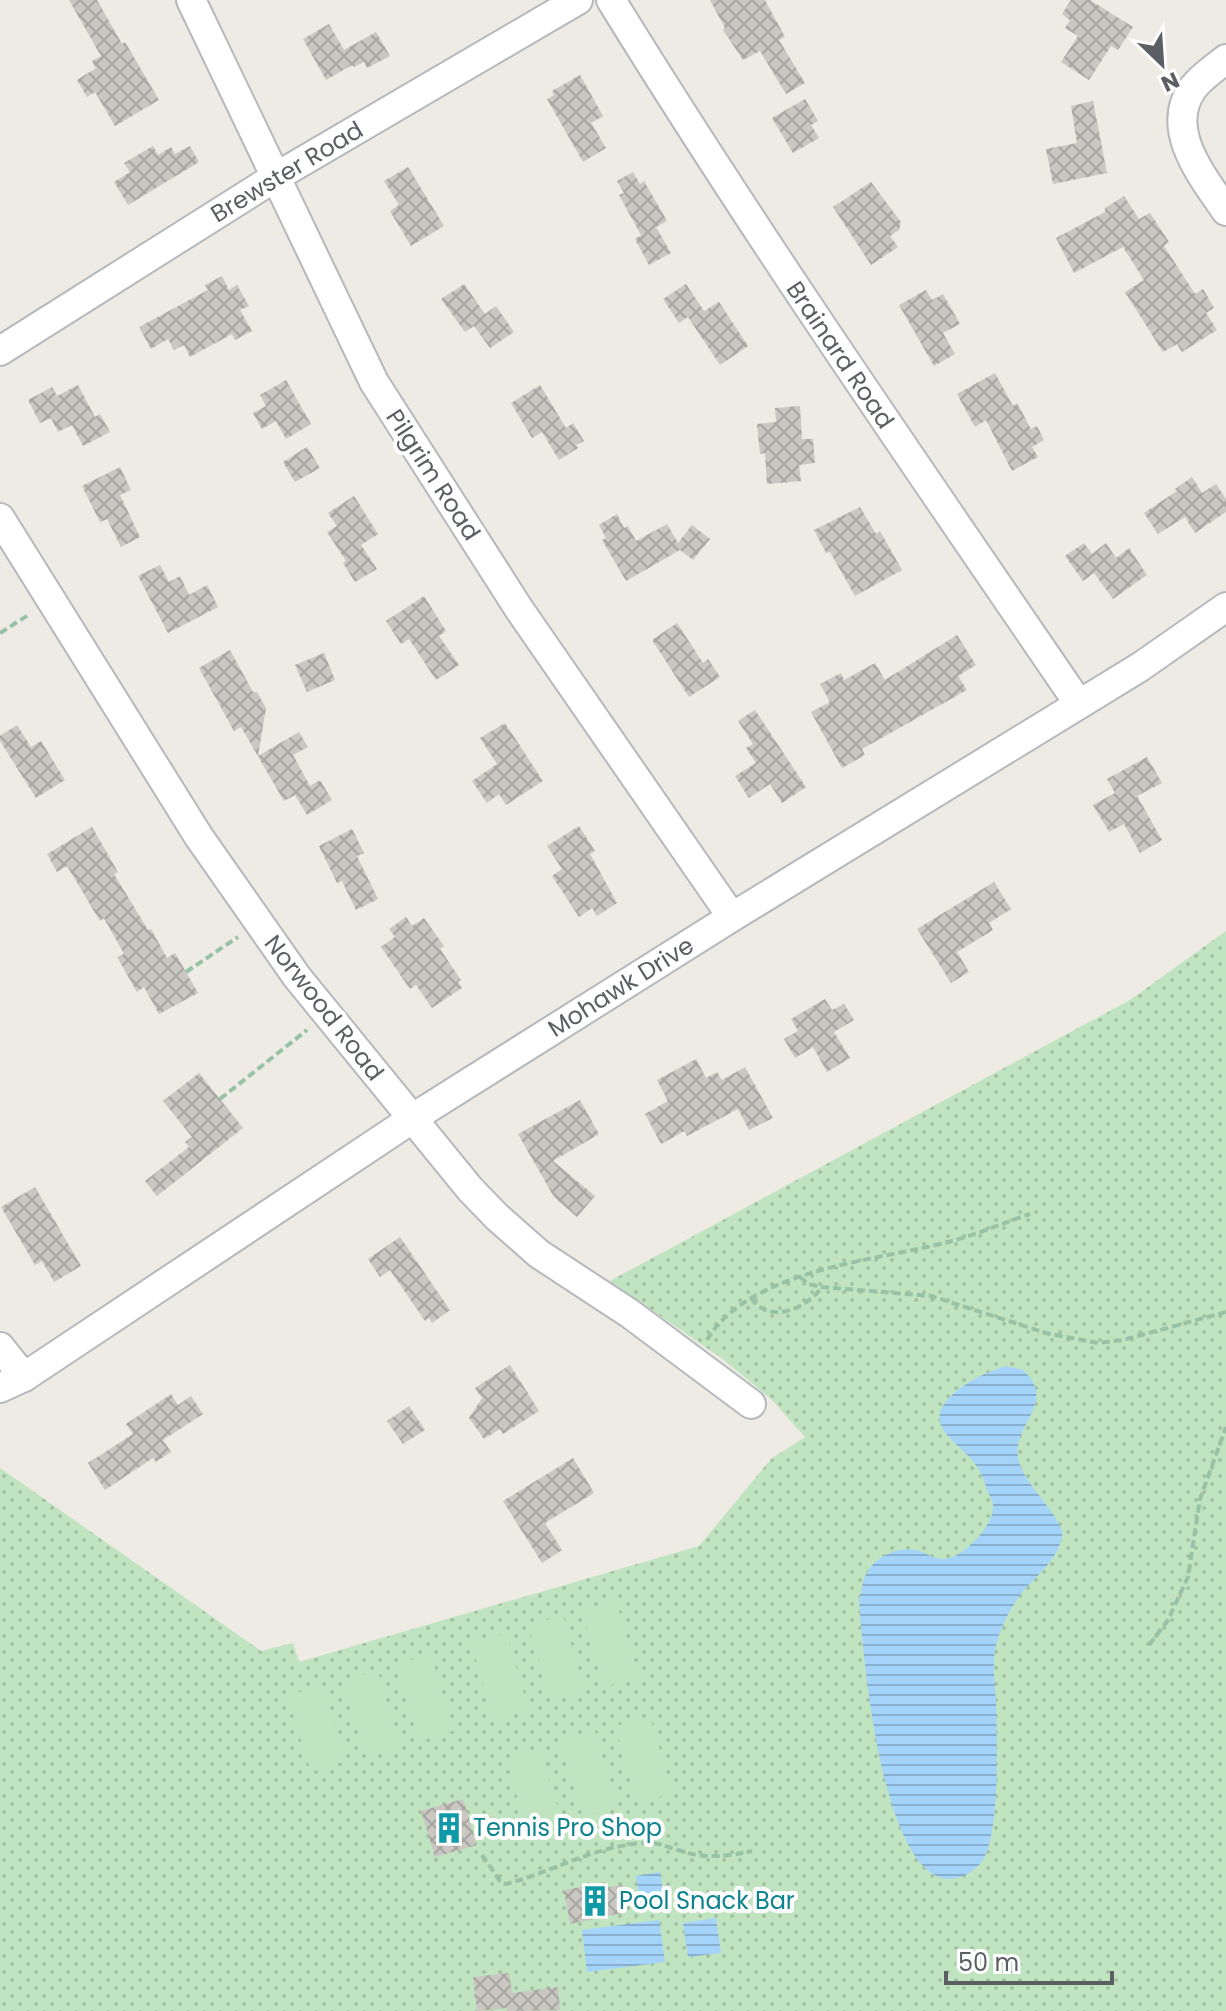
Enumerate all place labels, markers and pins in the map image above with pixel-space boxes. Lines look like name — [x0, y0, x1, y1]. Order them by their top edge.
building icon: Tennis Pro Shop — [432, 1811, 466, 1845]
place label: Tennis Pro Shop — [473, 1811, 662, 1844]
building icon: Pool Snack Bar — [578, 1884, 612, 1918]
place label: Pool Snack Bar — [619, 1884, 795, 1917]

